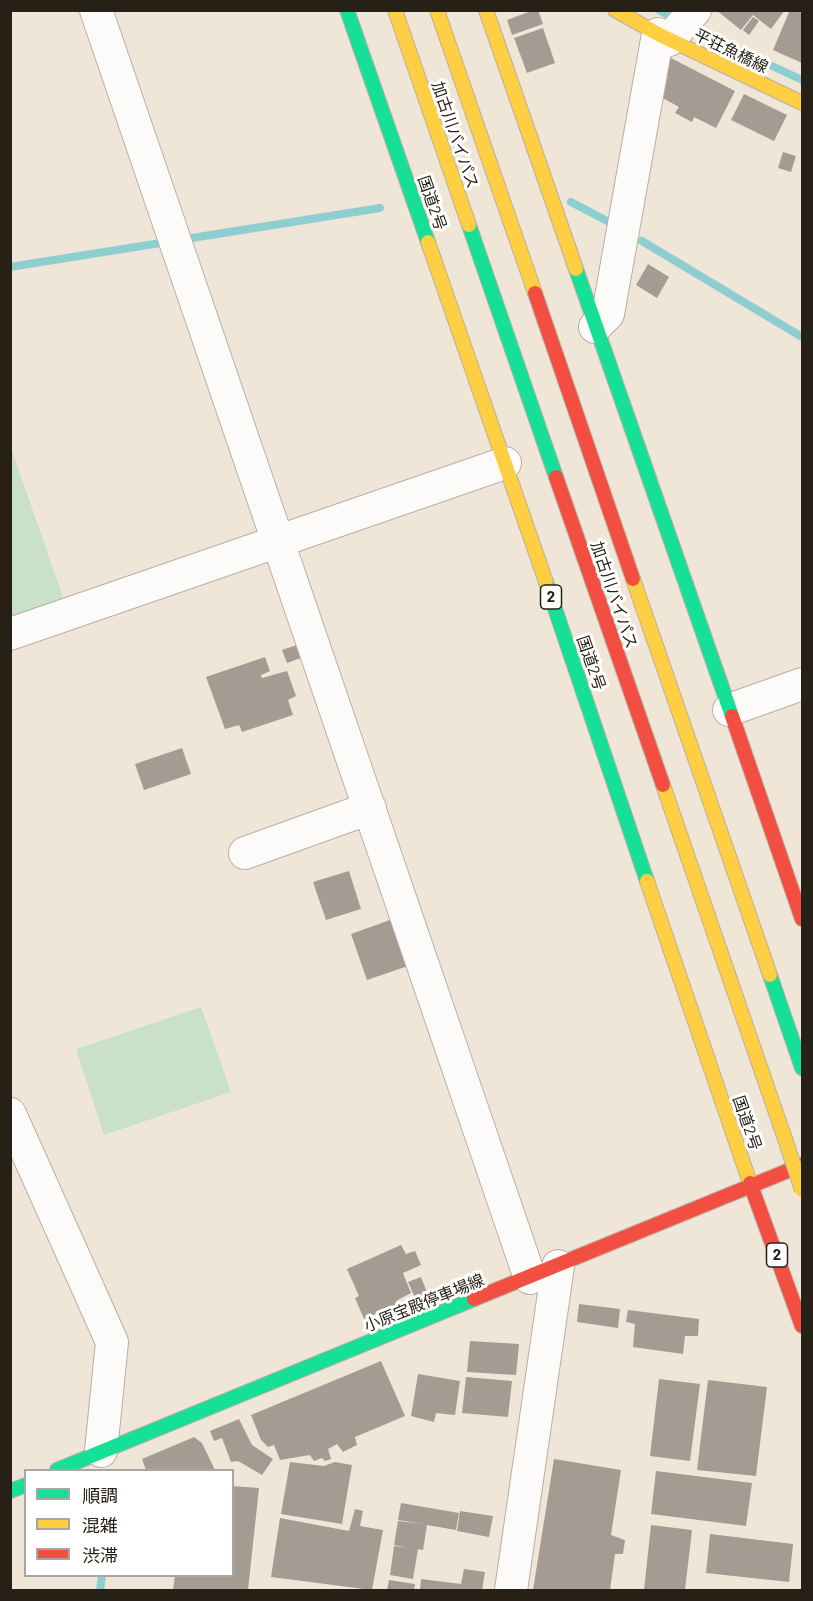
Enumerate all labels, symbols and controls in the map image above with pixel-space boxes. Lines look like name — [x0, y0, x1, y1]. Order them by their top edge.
street label: 平荘魚橋線 — [691, 25, 771, 77]
street label: 加古川バイパス — [428, 79, 482, 191]
street label: 国道2号 — [414, 173, 450, 233]
street label: 加古川バイパス — [587, 539, 641, 651]
road number: 2 — [540, 585, 562, 609]
street label: 国道2号 — [573, 633, 609, 693]
street label: 国道2号 — [729, 1093, 765, 1153]
road number: 2 — [766, 1243, 788, 1267]
street label: 小原宝殿停車場線 — [361, 1270, 487, 1336]
legend — [24, 1469, 234, 1577]
text: 順調 — [82, 1484, 118, 1506]
text: 混雑 — [82, 1514, 118, 1536]
text: 渋滞 — [82, 1544, 118, 1566]

